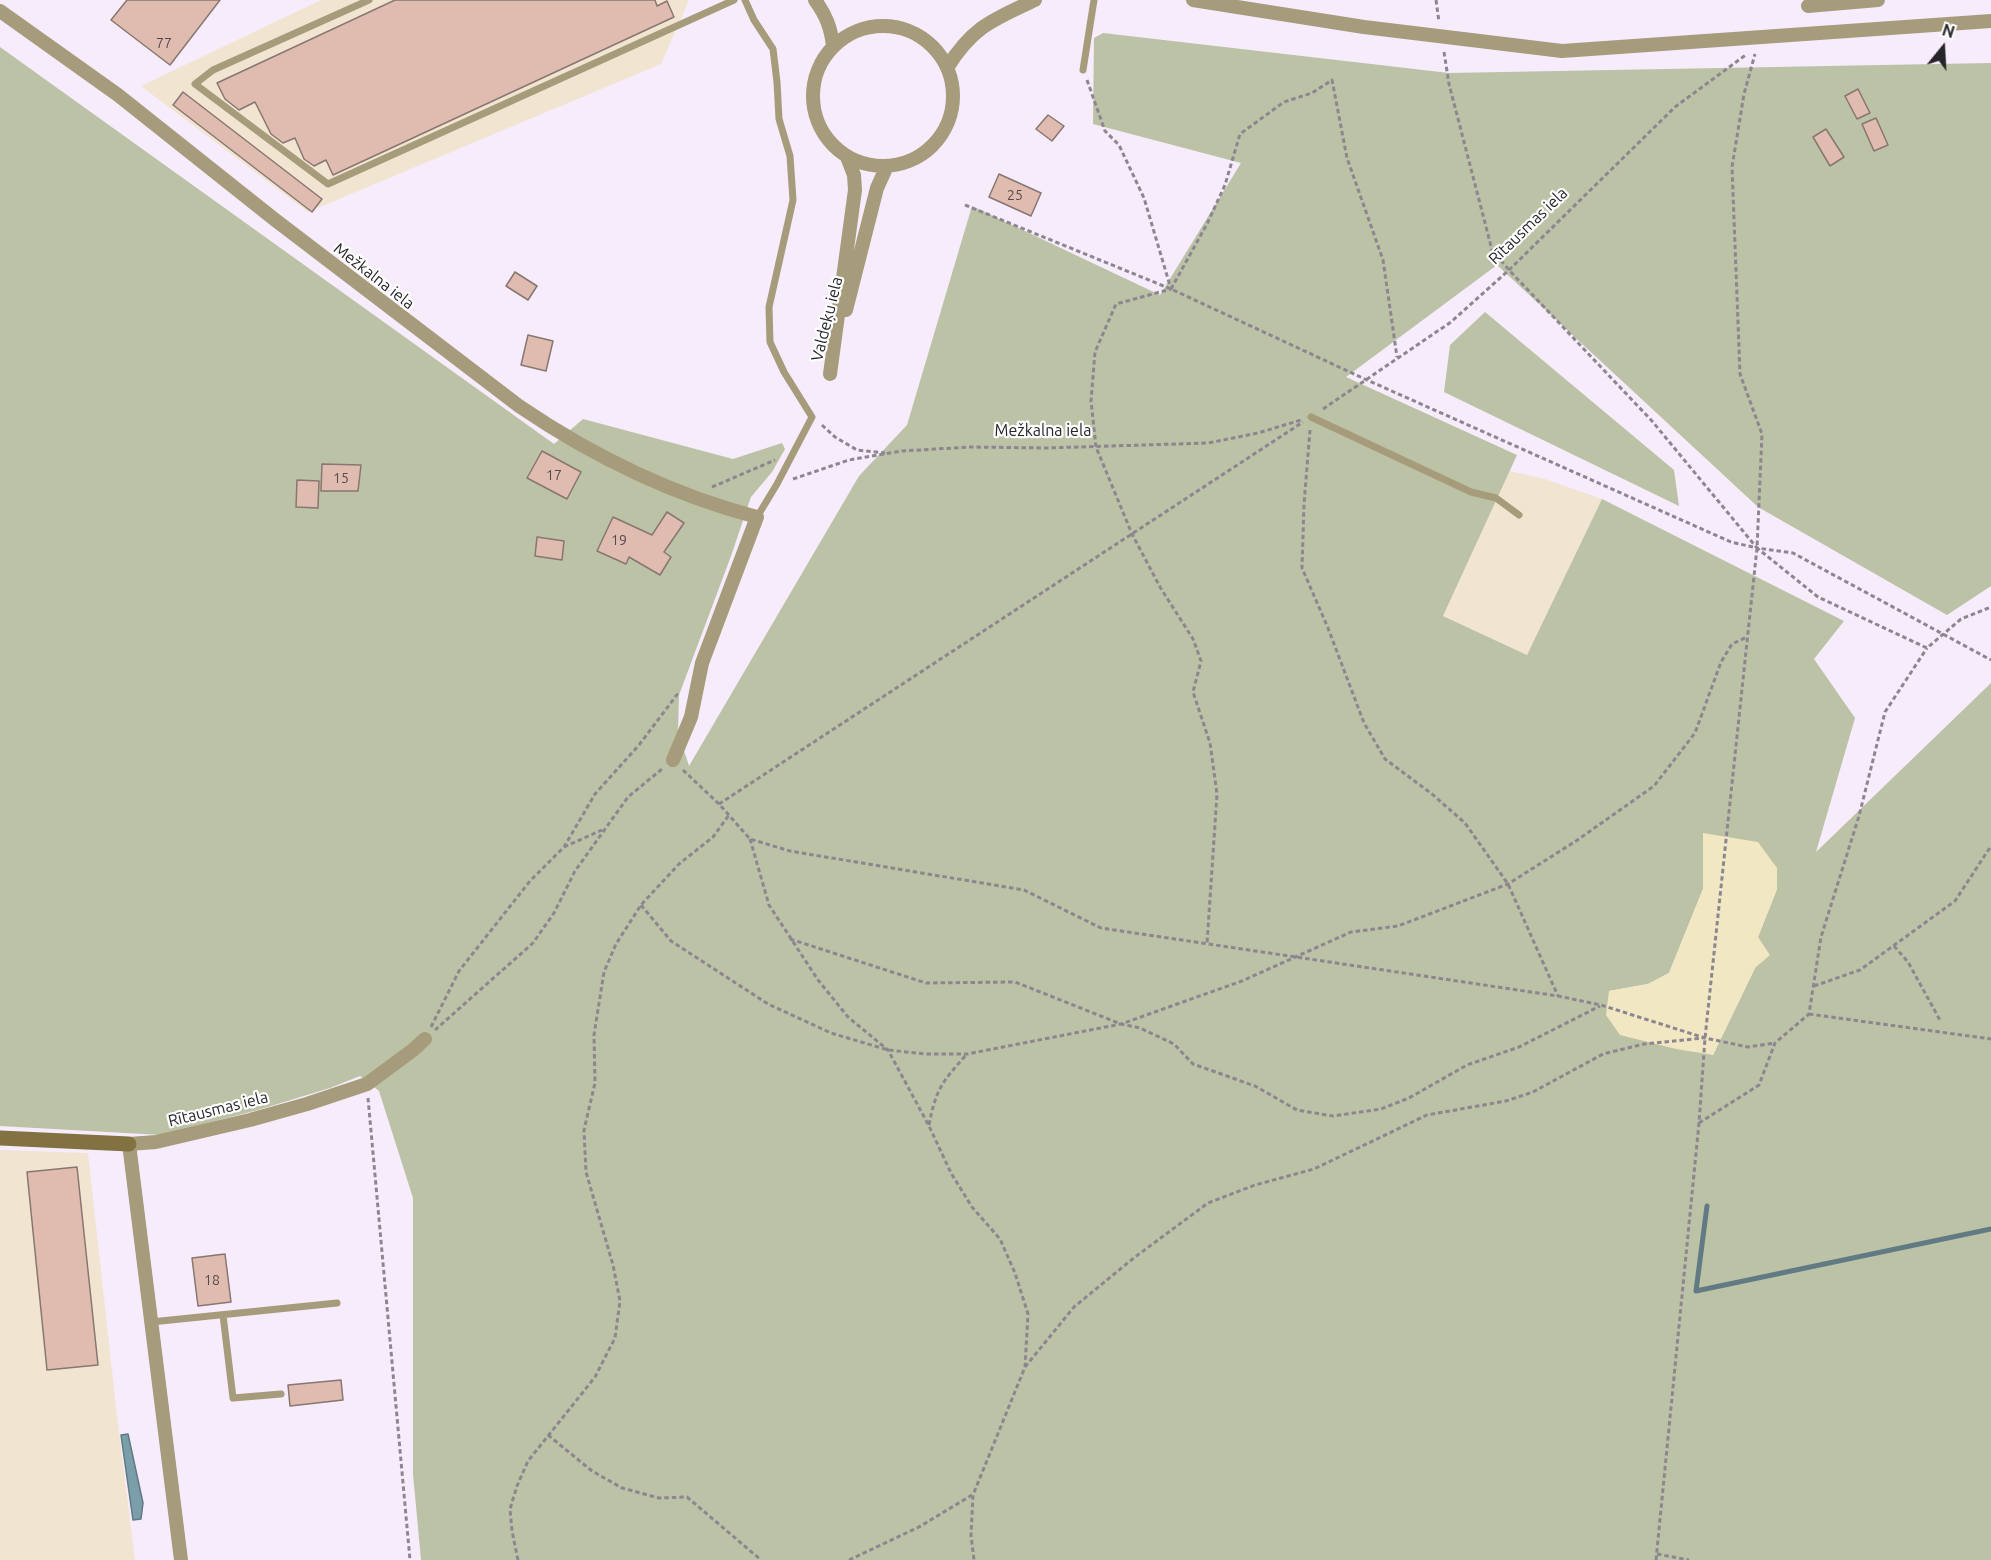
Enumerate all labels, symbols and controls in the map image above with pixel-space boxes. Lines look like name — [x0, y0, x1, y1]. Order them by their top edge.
north arrow — [1913, 18, 1973, 78]
text: N — [1940, 20, 1957, 41]
house number: 77 — [156, 35, 172, 51]
street label: Rītausmas iela — [1485, 184, 1571, 268]
house number: 25 — [1007, 187, 1023, 203]
street label: Mežkalna iela — [330, 239, 418, 313]
street label: Valdeķu iela — [807, 275, 847, 363]
street label: Mežkalna iela — [995, 421, 1091, 441]
house number: 17 — [546, 467, 562, 483]
house number: 15 — [333, 470, 349, 486]
house number: 19 — [611, 532, 627, 548]
street label: Rītausmas iela — [166, 1087, 270, 1131]
house number: 18 — [204, 1272, 220, 1288]

